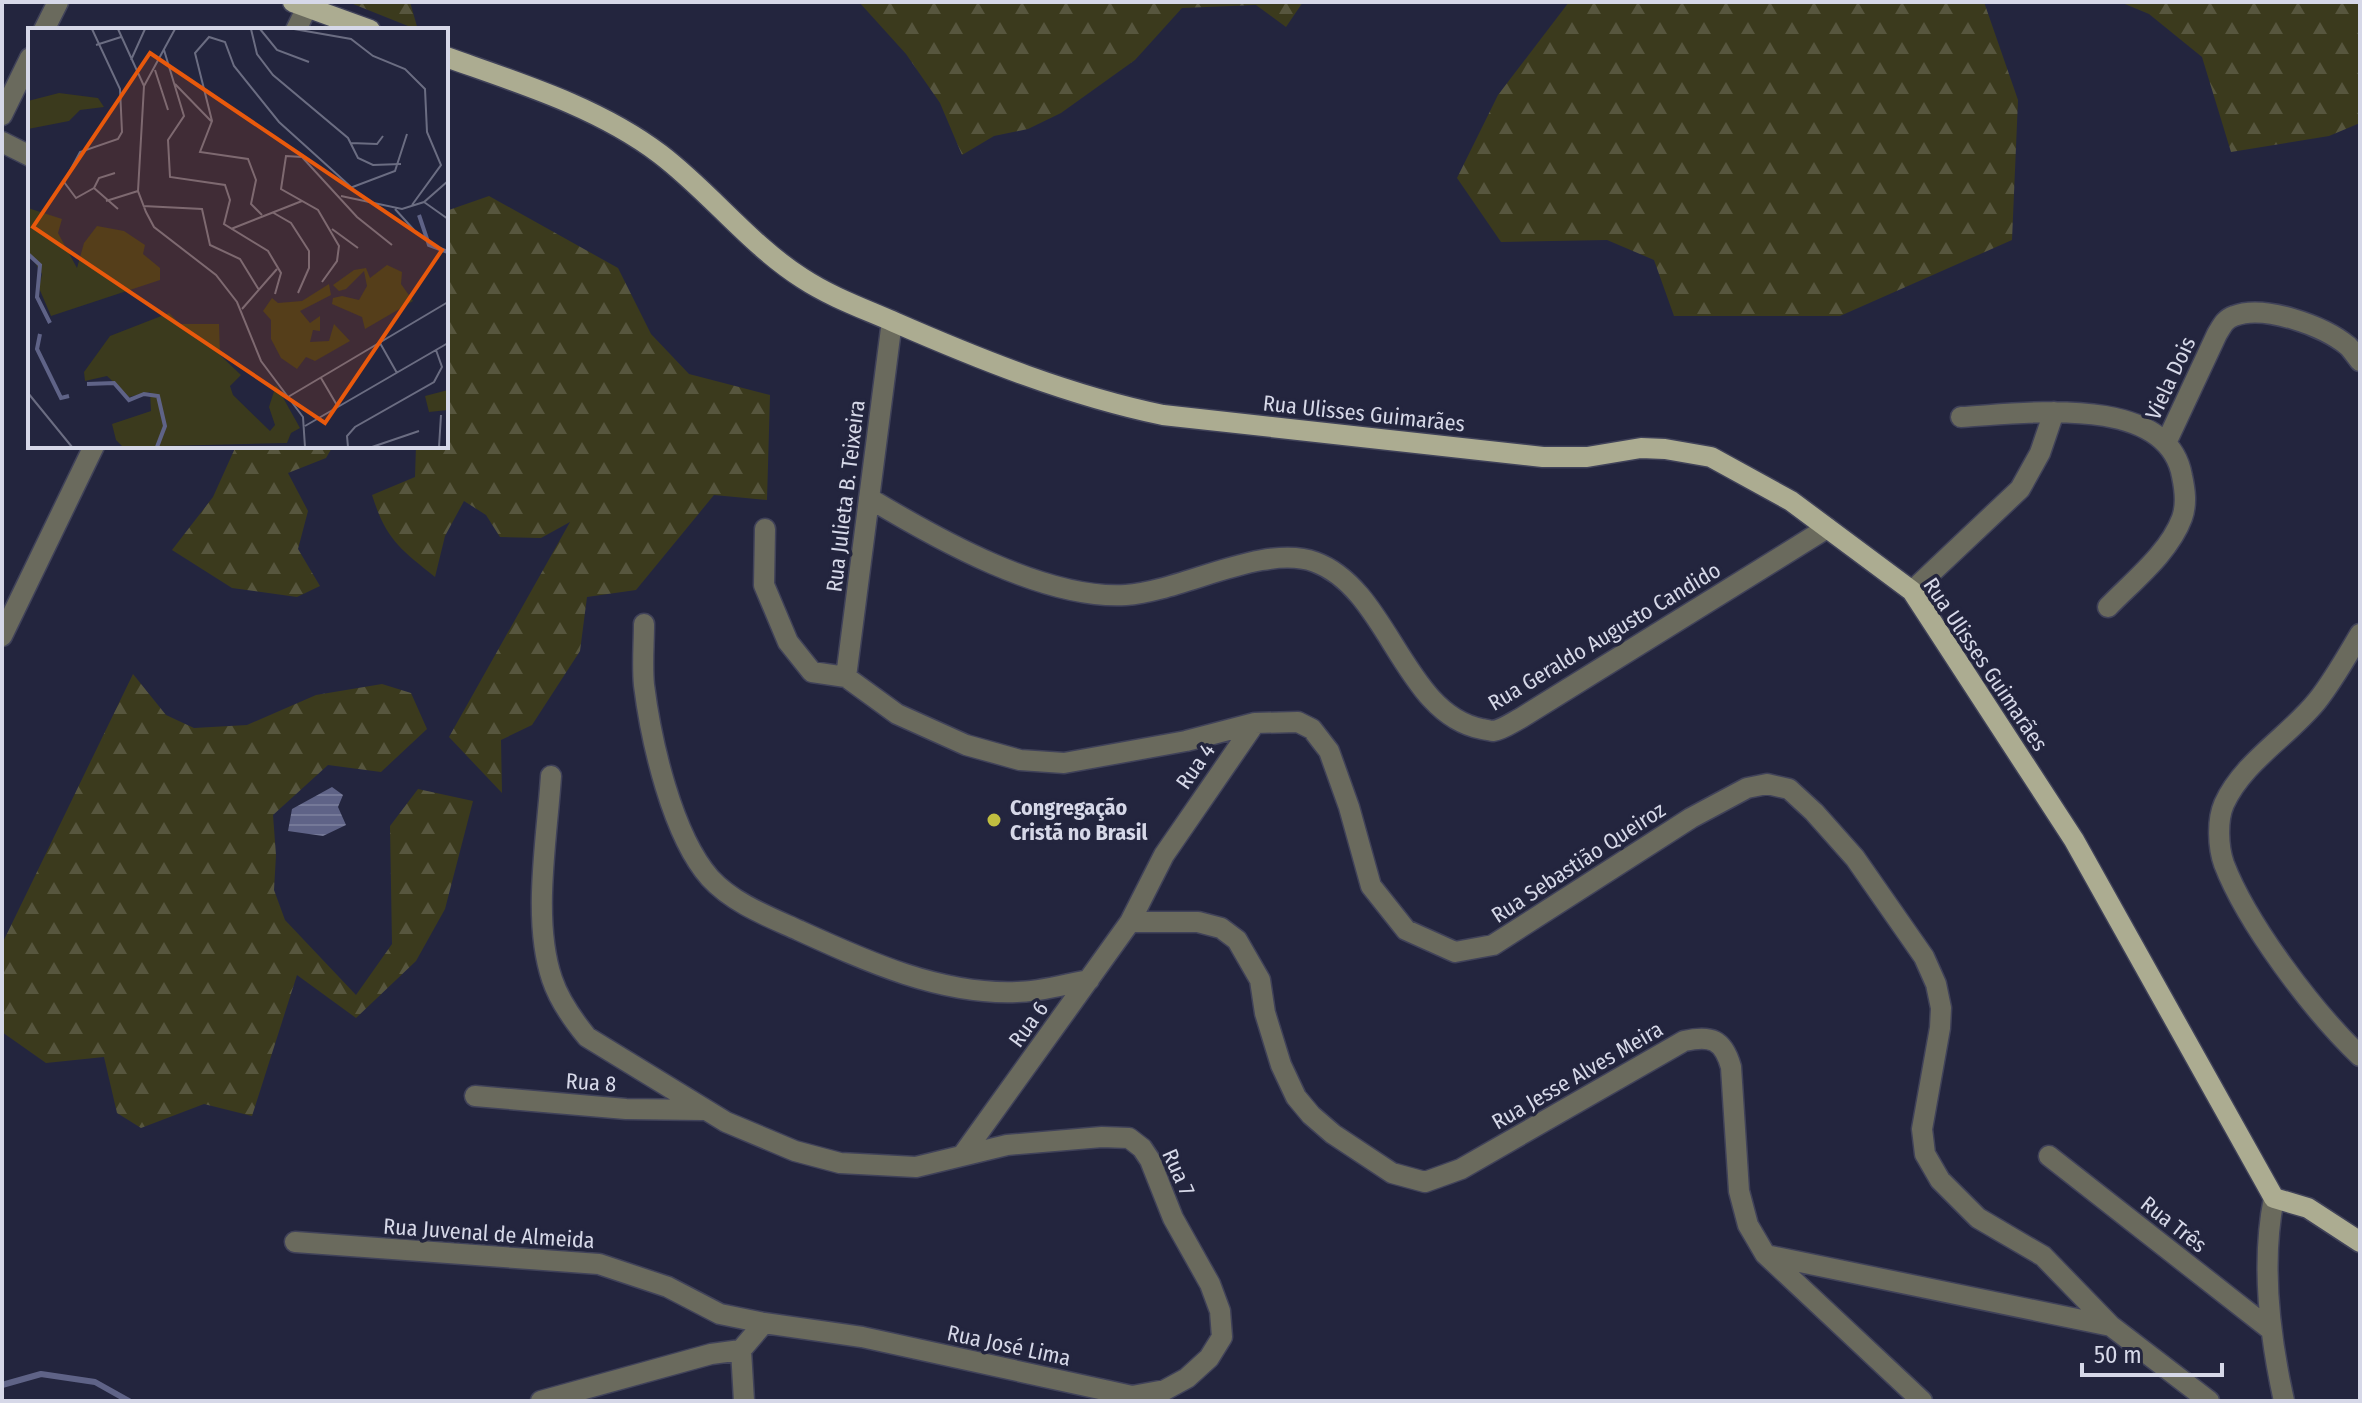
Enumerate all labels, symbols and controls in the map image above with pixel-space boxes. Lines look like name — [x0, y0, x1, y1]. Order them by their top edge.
inset map — [28, 28, 448, 448]
street label: Viela Dois — [2140, 332, 2201, 424]
street label: Rua Ulisses Guimarães — [1262, 389, 1466, 438]
street label: Rua Julieta B. Teixeira — [820, 399, 871, 594]
street label: Rua Geraldo Augusto Candido — [1483, 556, 1725, 717]
street label: Rua Ulisses Guimarães — [1918, 573, 2054, 756]
street label: Rua 4 — [1170, 738, 1221, 795]
place label: Congregação Cristã no Brasil — [1010, 794, 1148, 846]
street label: Rua Sebastião Queiroz — [1486, 796, 1671, 929]
marker: Congregação Cristã no Brasil — [985, 811, 1003, 829]
street label: Rua 6 — [1003, 996, 1054, 1053]
street label: Rua Jesse Alves Meira — [1487, 1015, 1668, 1135]
street label: Rua 8 — [565, 1067, 617, 1098]
street label: Rua 7 — [1156, 1145, 1201, 1200]
street label: Rua Três — [2135, 1190, 2212, 1259]
street label: Rua Juvenal de Almeida — [382, 1213, 596, 1254]
street label: Rua José Lima — [945, 1319, 1073, 1372]
scale bar — [2082, 1327, 2222, 1377]
text: 50 m — [2094, 1341, 2142, 1369]

